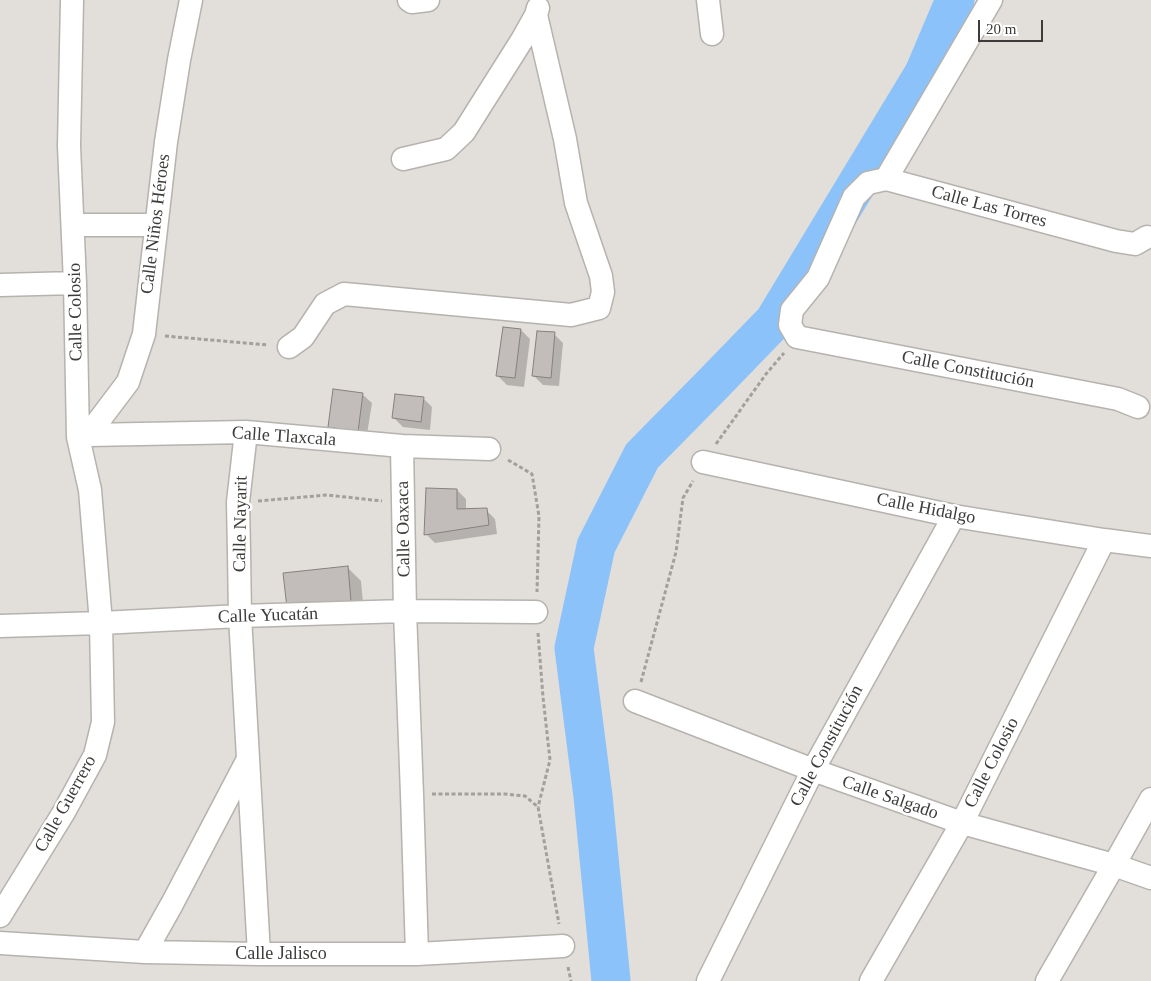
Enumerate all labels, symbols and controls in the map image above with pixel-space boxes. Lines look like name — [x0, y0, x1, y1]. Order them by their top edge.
scale bar — [981, 10, 1046, 42]
text: 20 m — [986, 21, 1016, 37]
street label: Calle Niños Héroes — [137, 153, 175, 295]
street label: Calle Las Torres — [929, 181, 1049, 233]
street label: Calle Colosio — [64, 263, 88, 361]
street label: Calle Constitución — [900, 347, 1036, 393]
street label: Calle Tlaxcala — [231, 423, 337, 451]
street label: Calle Nayarit — [229, 476, 253, 572]
street label: Calle Oaxaca — [392, 481, 416, 577]
street label: Calle Hidalgo — [875, 489, 977, 529]
street label: Calle Yucatán — [217, 603, 319, 629]
street label: Calle Constitución — [786, 682, 868, 810]
street label: Calle Colosio — [960, 714, 1024, 812]
street label: Calle Guerrero — [31, 752, 101, 856]
street label: Calle Salgado — [839, 771, 941, 825]
street label: Calle Jalisco — [235, 943, 327, 965]

